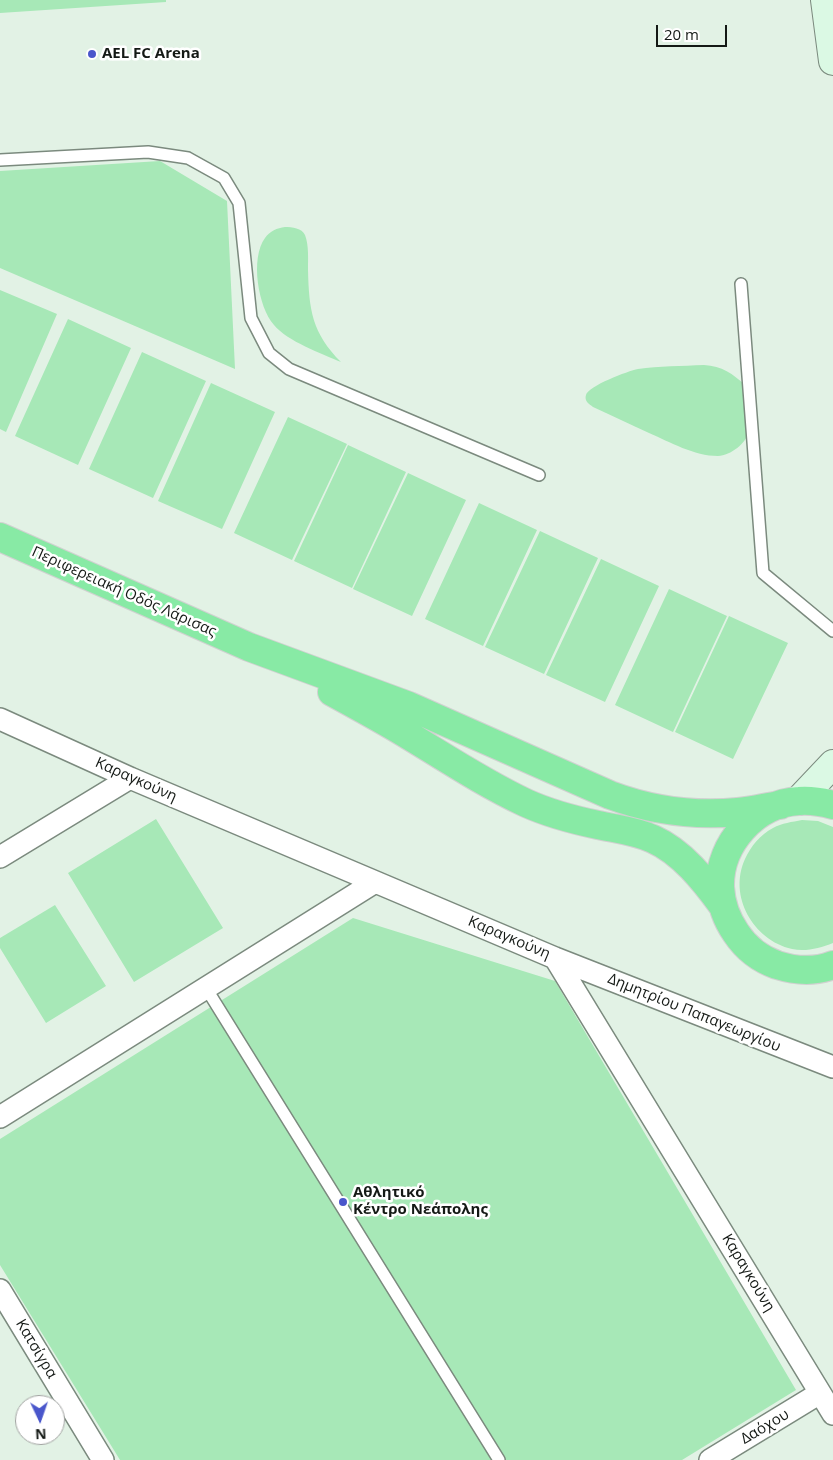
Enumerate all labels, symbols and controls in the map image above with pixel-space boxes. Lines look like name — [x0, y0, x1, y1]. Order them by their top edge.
scale bar — [658, 15, 729, 47]
text: 20 m — [664, 24, 699, 44]
place label: AEL FC Arena — [102, 45, 200, 63]
marker: AEL FC Arena — [86, 48, 98, 60]
street label: Περιφερειακή Οδός Λάρισας — [29, 543, 219, 641]
street label: Καραγκούνη — [92, 754, 180, 806]
street label: Καραγκούνη — [465, 913, 553, 963]
street label: Δημητρίου Παπαγεωργίου — [605, 970, 783, 1056]
place label: Αθλητικό Κέντρο Νεάπολης — [353, 1184, 488, 1219]
marker: Αθλητικό Κέντρο Νεάπολης — [337, 1196, 349, 1208]
street label: Καραγκούνη — [718, 1231, 778, 1315]
street label: Κατσίγρα — [11, 1316, 61, 1382]
north arrow — [15, 1395, 65, 1445]
street label: Δαόχου — [738, 1406, 792, 1448]
text: N — [35, 1425, 47, 1444]

